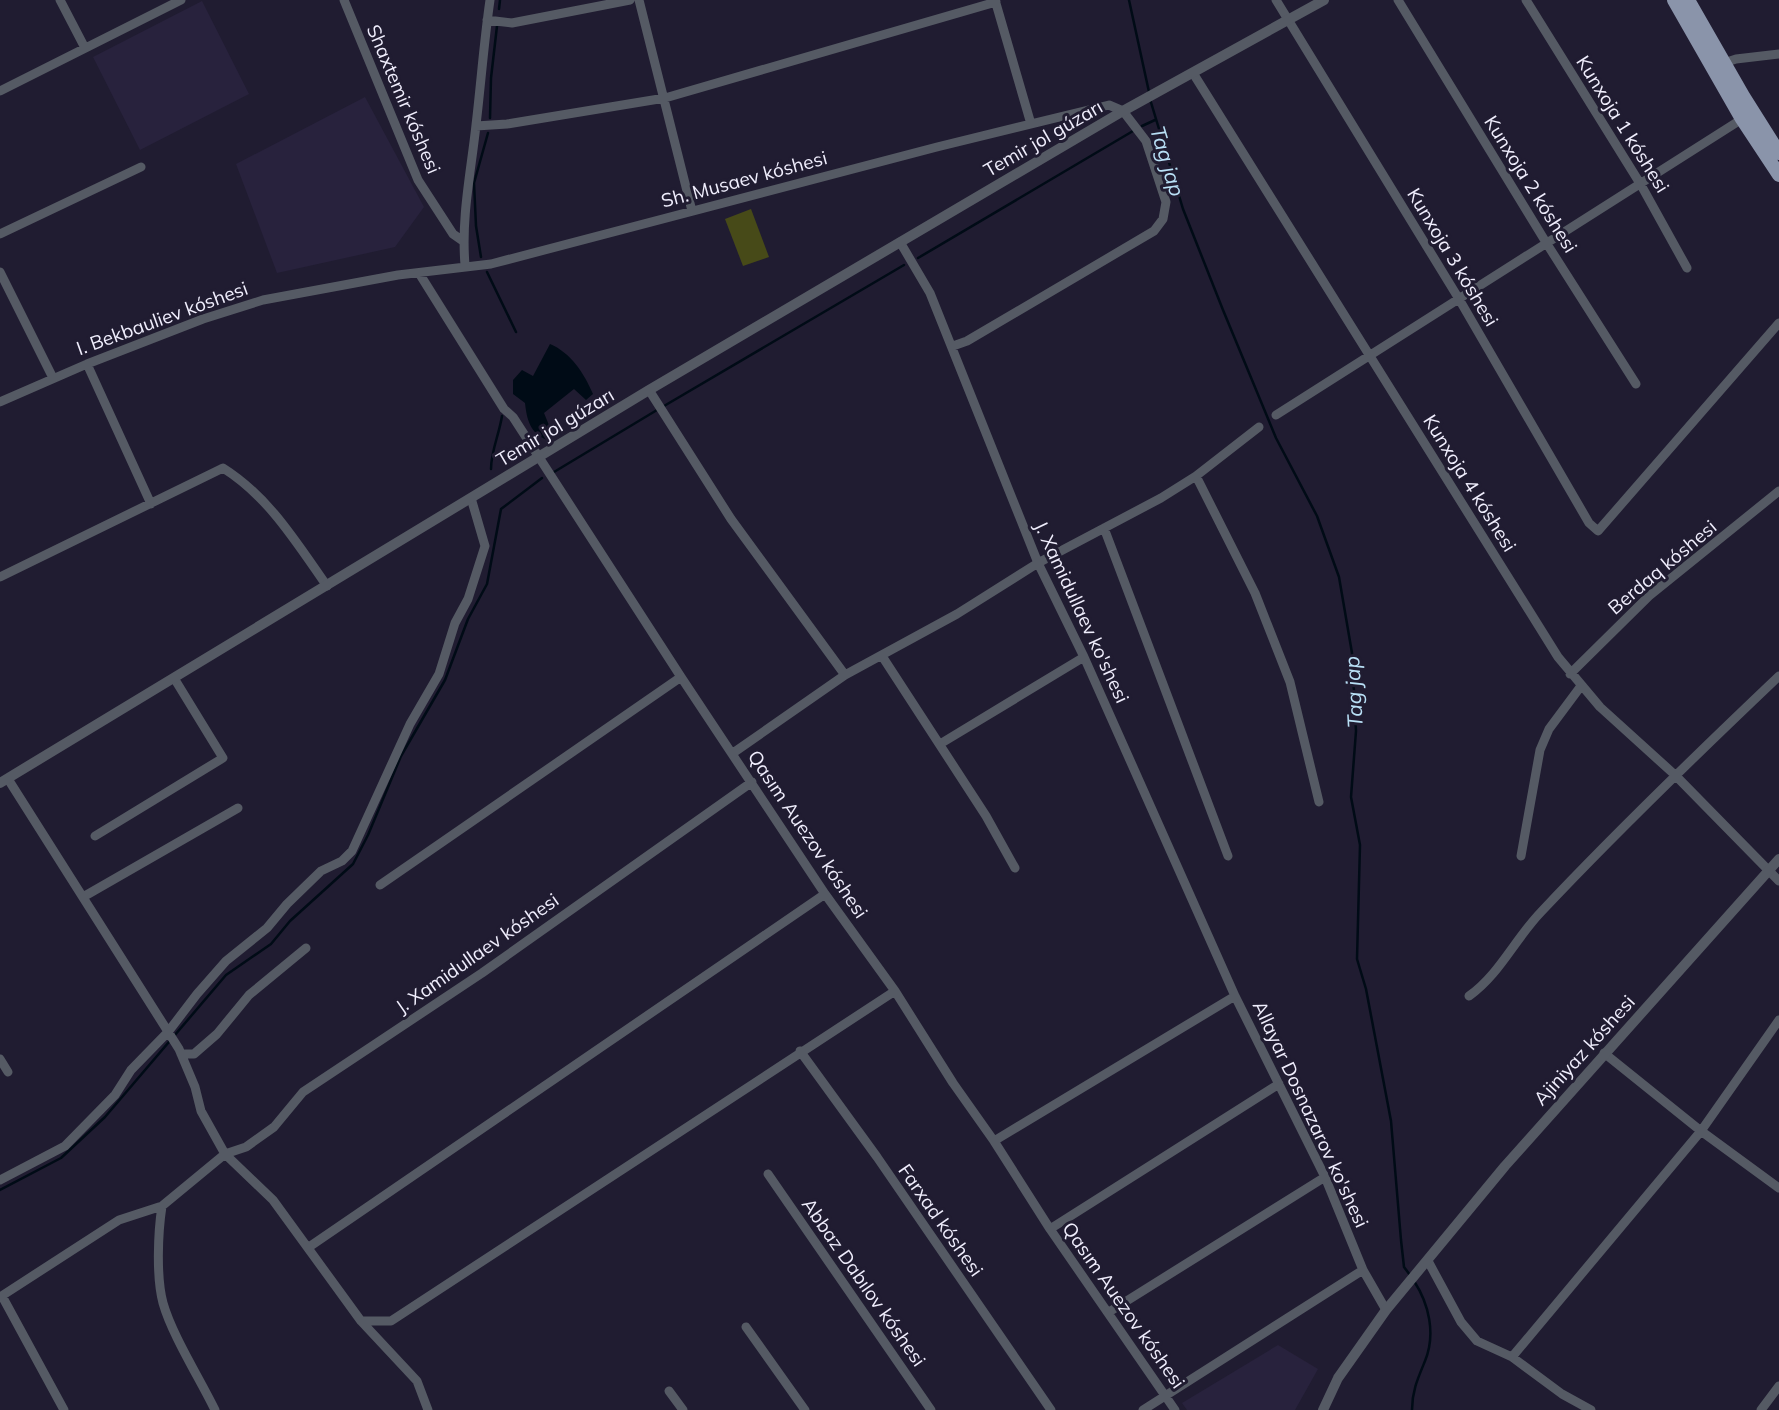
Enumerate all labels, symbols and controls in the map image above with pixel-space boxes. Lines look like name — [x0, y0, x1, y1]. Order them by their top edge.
street label: Shaxtemir kóshesi — [362, 21, 446, 177]
street label: Kunxoja 1 kóshesi — [1571, 51, 1675, 197]
street label: Temir jol gúzarı — [979, 94, 1107, 182]
street label: Kunxoja 2 kóshesi — [1479, 111, 1583, 257]
water label: Tag jap — [1145, 123, 1191, 199]
street label: Sh. Musaev kóshesi — [658, 145, 830, 213]
street label: Kunxoja 3 kóshesi — [1402, 183, 1504, 331]
street label: I. Bekbauliev kóshesi — [73, 276, 251, 360]
street label: Temir jol gúzarı — [492, 382, 618, 472]
street label: Kunxoja 4 kóshesi — [1418, 410, 1522, 556]
street label: Berdaq kóshesi — [1603, 515, 1721, 619]
street label: J. Xamidullaev ko'shesi — [1029, 517, 1135, 707]
water label: Tag jap — [1338, 655, 1368, 729]
street label: Qasım Auezov kóshesi — [743, 745, 873, 923]
street label: J. Xamidullaev kóshesi — [391, 888, 563, 1018]
street label: Ajiniyaz kóshesi — [1528, 990, 1640, 1110]
street label: Allayar Dosnazarov ko'shesi — [1248, 997, 1374, 1231]
street label: Farxad kóshesi — [893, 1159, 989, 1281]
street label: Abbaz Dabılov kóshesi — [797, 1193, 931, 1371]
street label: Qasım Auezov kóshesi — [1058, 1217, 1190, 1393]

